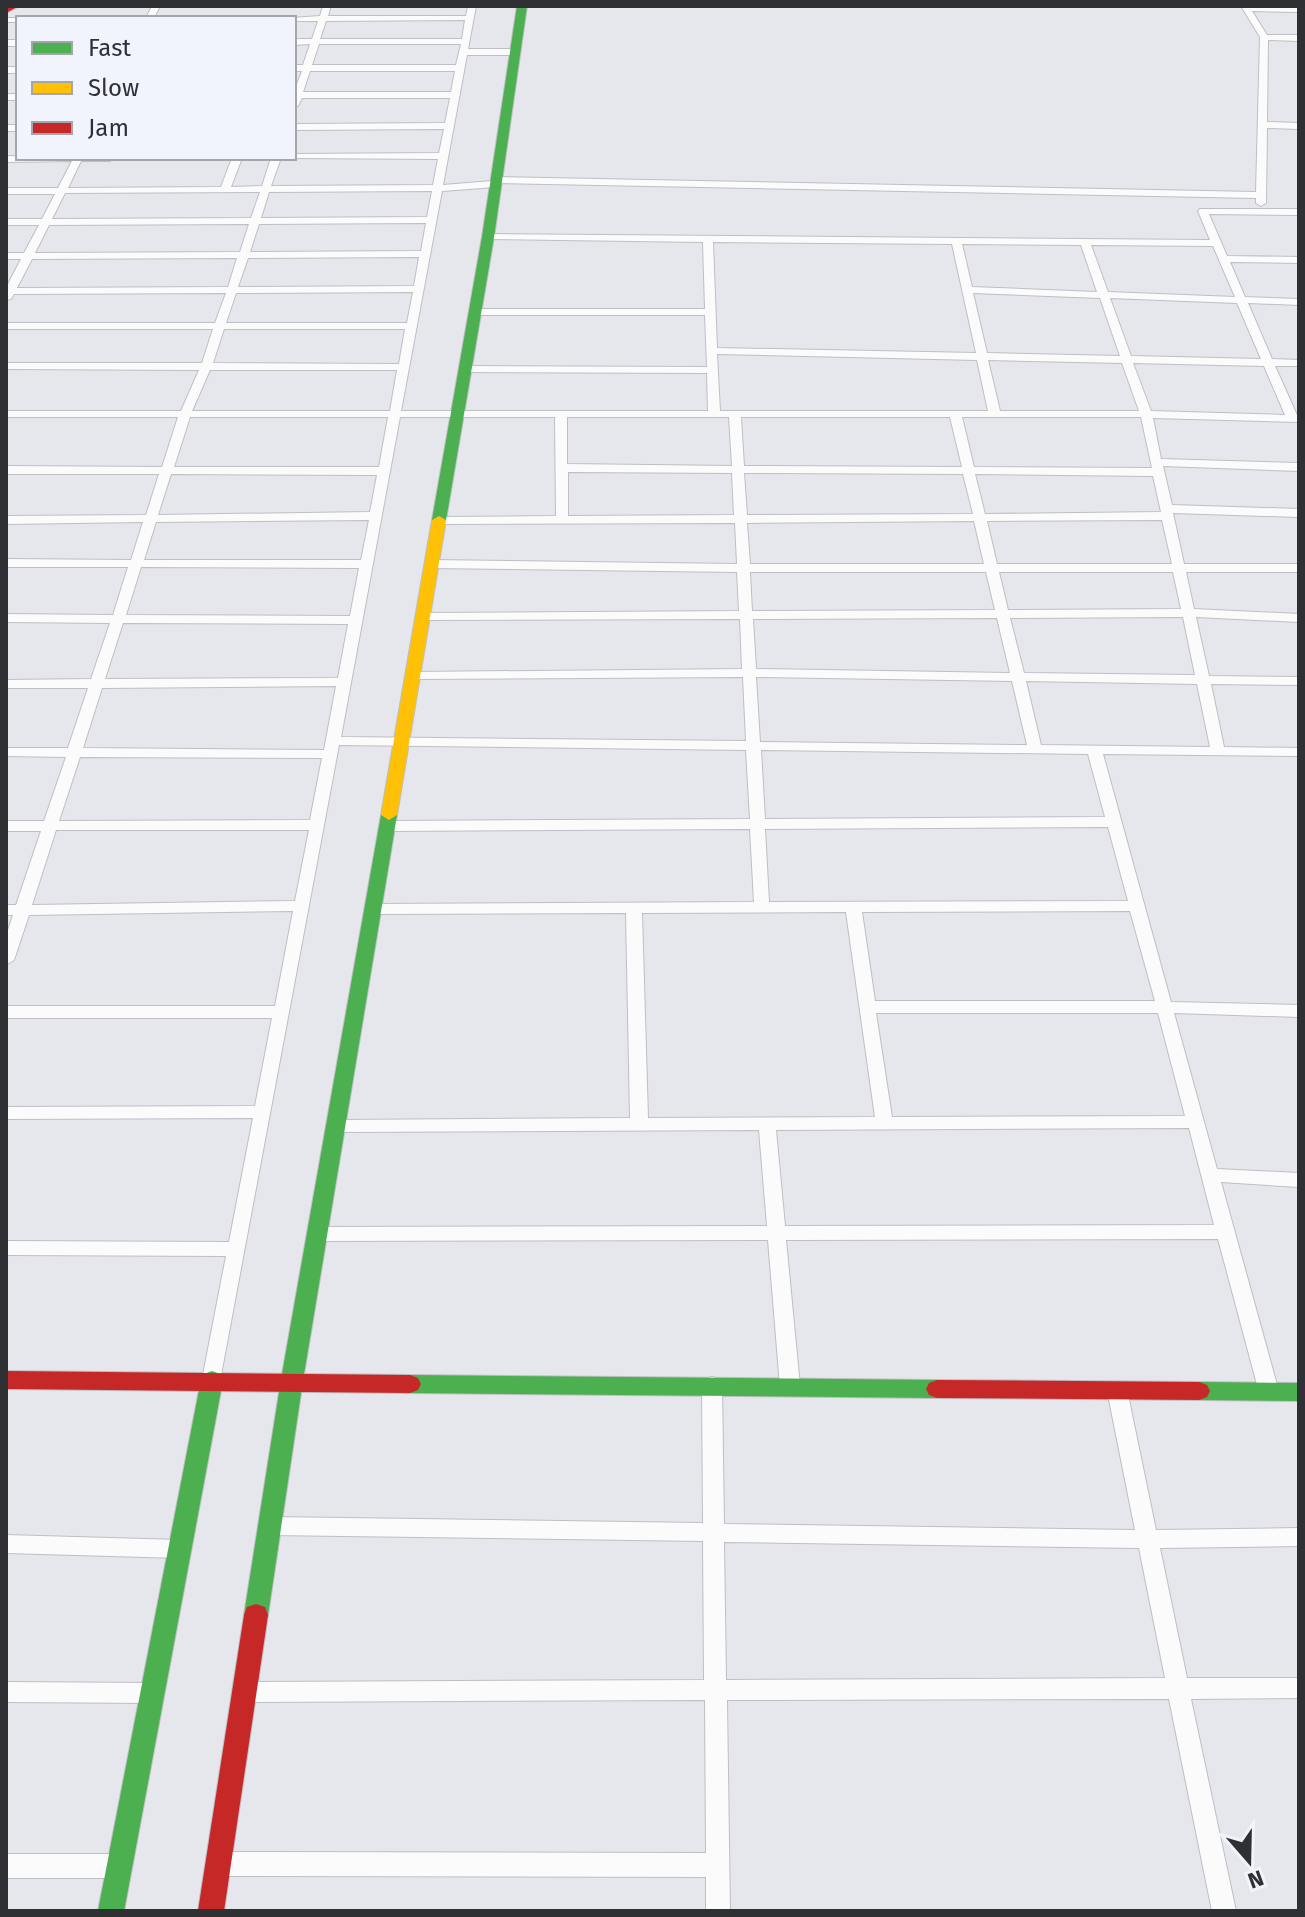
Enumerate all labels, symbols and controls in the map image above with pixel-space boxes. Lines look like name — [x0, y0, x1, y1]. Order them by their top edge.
legend — [16, 16, 296, 160]
text: Fast — [88, 34, 131, 62]
text: Slow — [88, 74, 139, 102]
text: Jam — [88, 114, 129, 142]
north arrow — [1209, 1821, 1289, 1901]
text: N — [1244, 1864, 1267, 1895]

